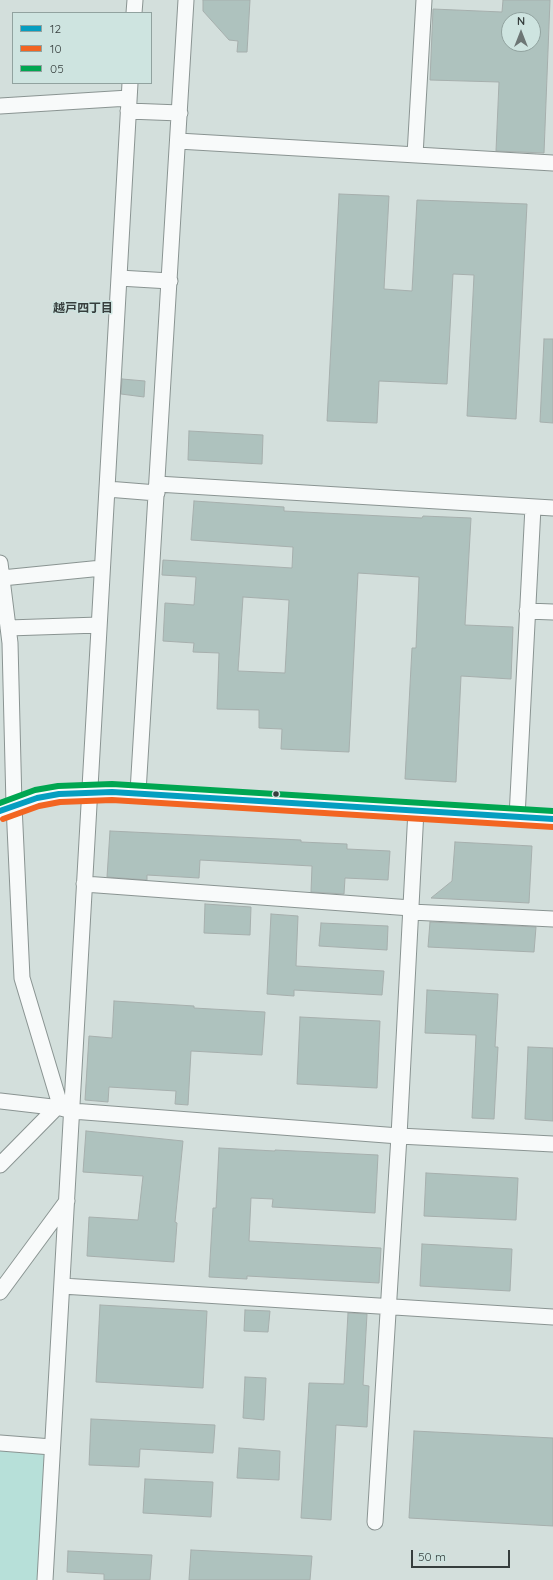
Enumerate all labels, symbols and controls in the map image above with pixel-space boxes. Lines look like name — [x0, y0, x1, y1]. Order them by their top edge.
legend — [12, 12, 152, 84]
north arrow — [501, 12, 541, 52]
text: N — [517, 14, 525, 28]
text: 12 — [50, 21, 61, 36]
text: 10 — [50, 41, 62, 56]
text: 05 — [50, 61, 64, 76]
district label: 越戸四丁目 — [53, 301, 113, 315]
unlabelled marker — [271, 789, 281, 799]
scale bar — [413, 1542, 512, 1568]
text: 50 m — [418, 1549, 446, 1564]

